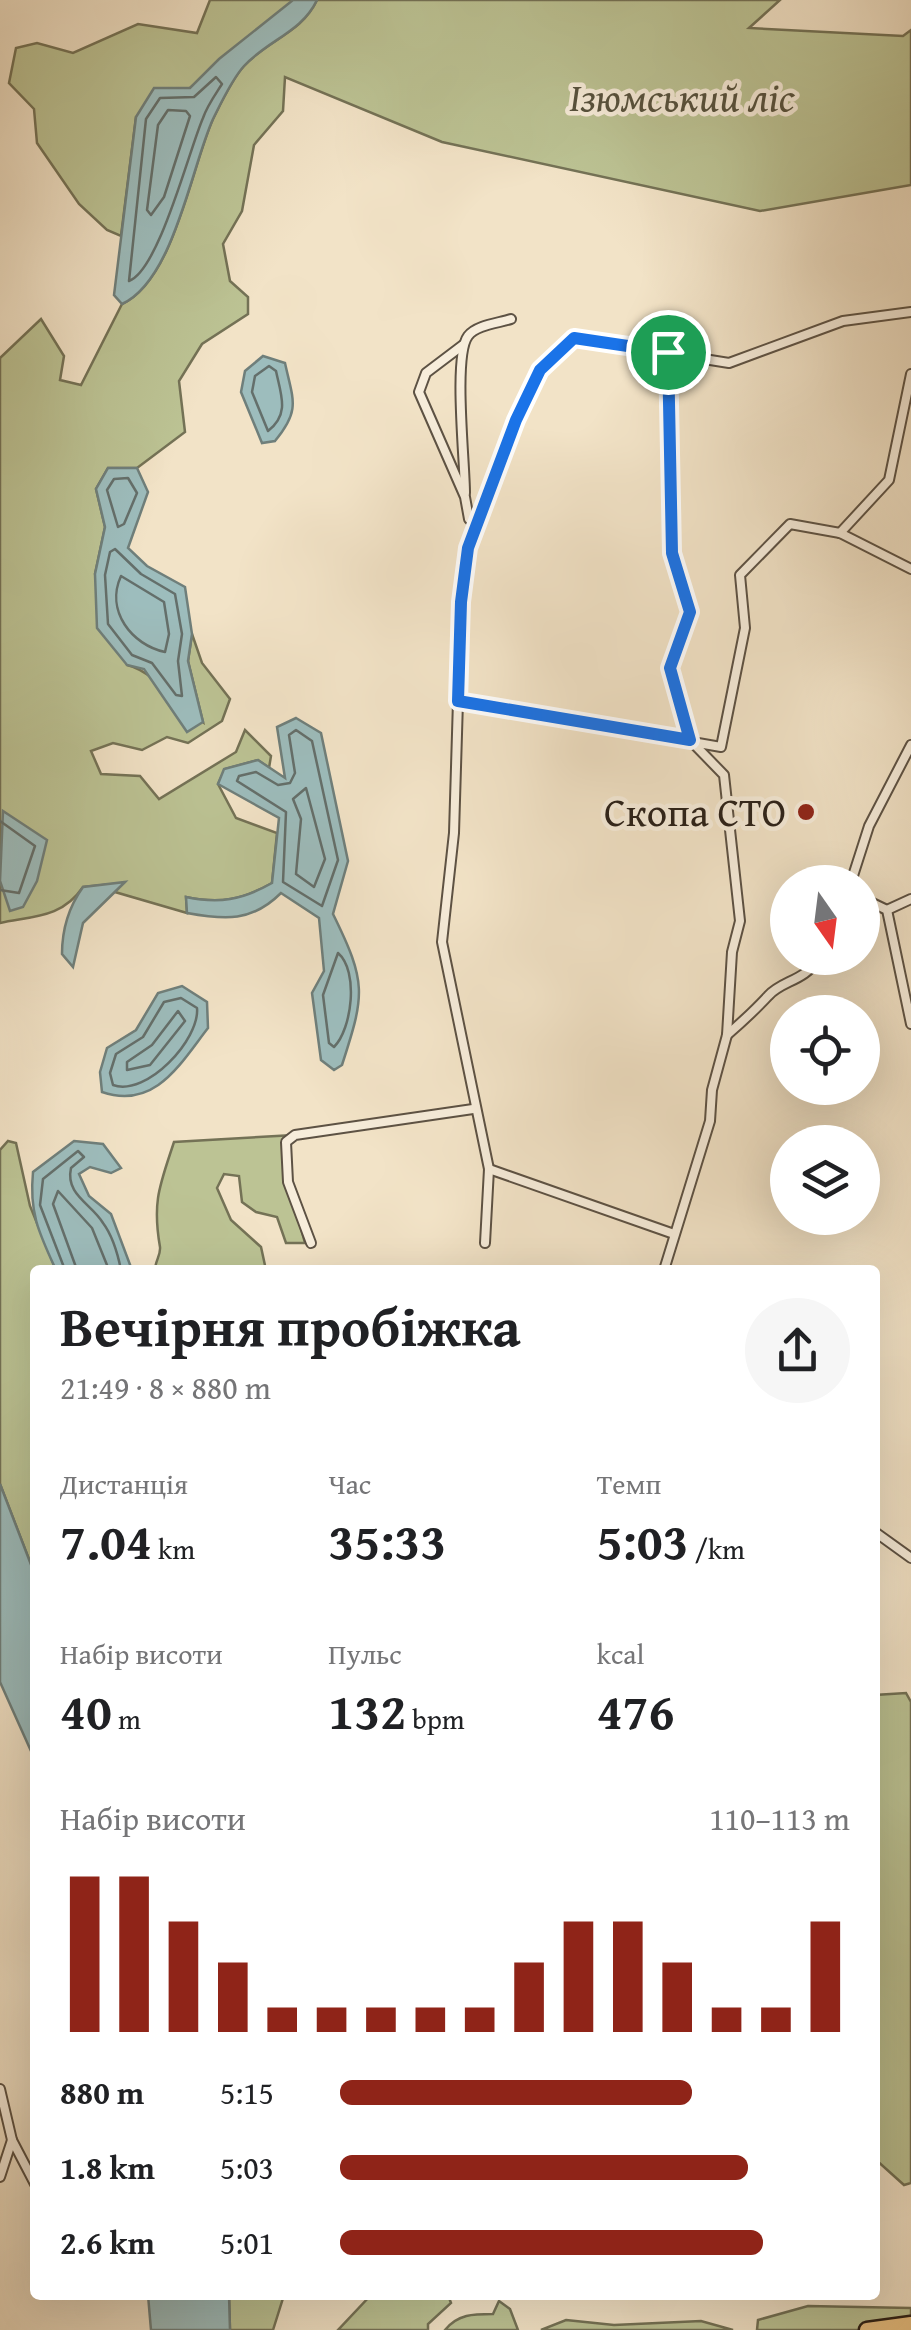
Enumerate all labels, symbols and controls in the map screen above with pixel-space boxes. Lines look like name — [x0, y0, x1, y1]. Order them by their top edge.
park label: Ізюмський ліс — [569, 67, 796, 126]
pin — [626, 310, 711, 395]
icon: arrive — [641, 325, 696, 380]
place label: Скопа СТО — [604, 782, 786, 841]
marker: Скопа СТО — [795, 801, 817, 823]
north arrow — [770, 865, 880, 975]
map controls — [770, 865, 880, 1235]
button: locate — [770, 995, 880, 1105]
button: layers — [770, 1125, 880, 1235]
text: Вечірня пробіжка — [60, 1286, 521, 1366]
button: share — [745, 1298, 850, 1403]
text: 21:49 · 8 × 880 m — [60, 1364, 271, 1411]
text: Дистанція — [60, 1463, 188, 1504]
text: Час — [328, 1463, 371, 1504]
text: Темп — [597, 1463, 661, 1504]
text: 7.04 — [60, 1504, 152, 1577]
text: 35:33 — [328, 1504, 446, 1577]
text: 5:03 — [597, 1504, 689, 1577]
text: km — [152, 1528, 195, 1569]
text: /km — [689, 1528, 745, 1569]
text: Набір висоти — [60, 1633, 223, 1674]
text: Пульс — [328, 1633, 402, 1674]
text: kcal — [597, 1633, 644, 1674]
text: 40 — [60, 1674, 112, 1747]
text: 132 — [328, 1674, 406, 1747]
text: 476 — [597, 1674, 674, 1747]
text: m — [112, 1698, 141, 1739]
text: bpm — [406, 1698, 465, 1739]
text: Набір висоти — [60, 1795, 246, 1842]
text: 110–113 m — [709, 1795, 850, 1842]
text: 880 m — [60, 2069, 144, 2116]
text: 5:15 — [220, 2069, 274, 2116]
text: 1.8 km — [60, 2144, 155, 2191]
text: 5:03 — [220, 2144, 274, 2191]
text: 2.6 km — [60, 2219, 155, 2266]
text: 5:01 — [220, 2219, 274, 2266]

